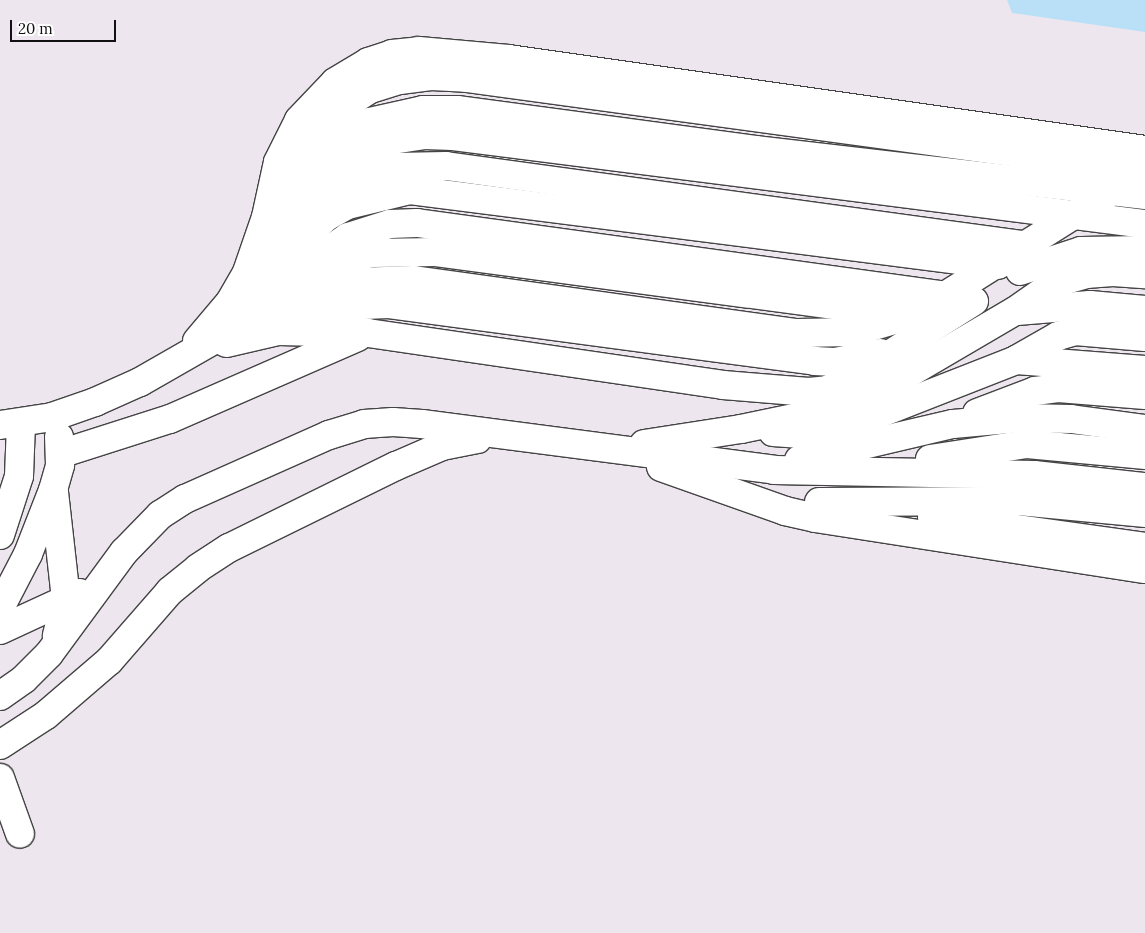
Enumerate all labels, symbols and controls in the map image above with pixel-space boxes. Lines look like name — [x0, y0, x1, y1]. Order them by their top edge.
scale bar — [12, 10, 119, 42]
text: 20 m — [18, 19, 53, 38]

